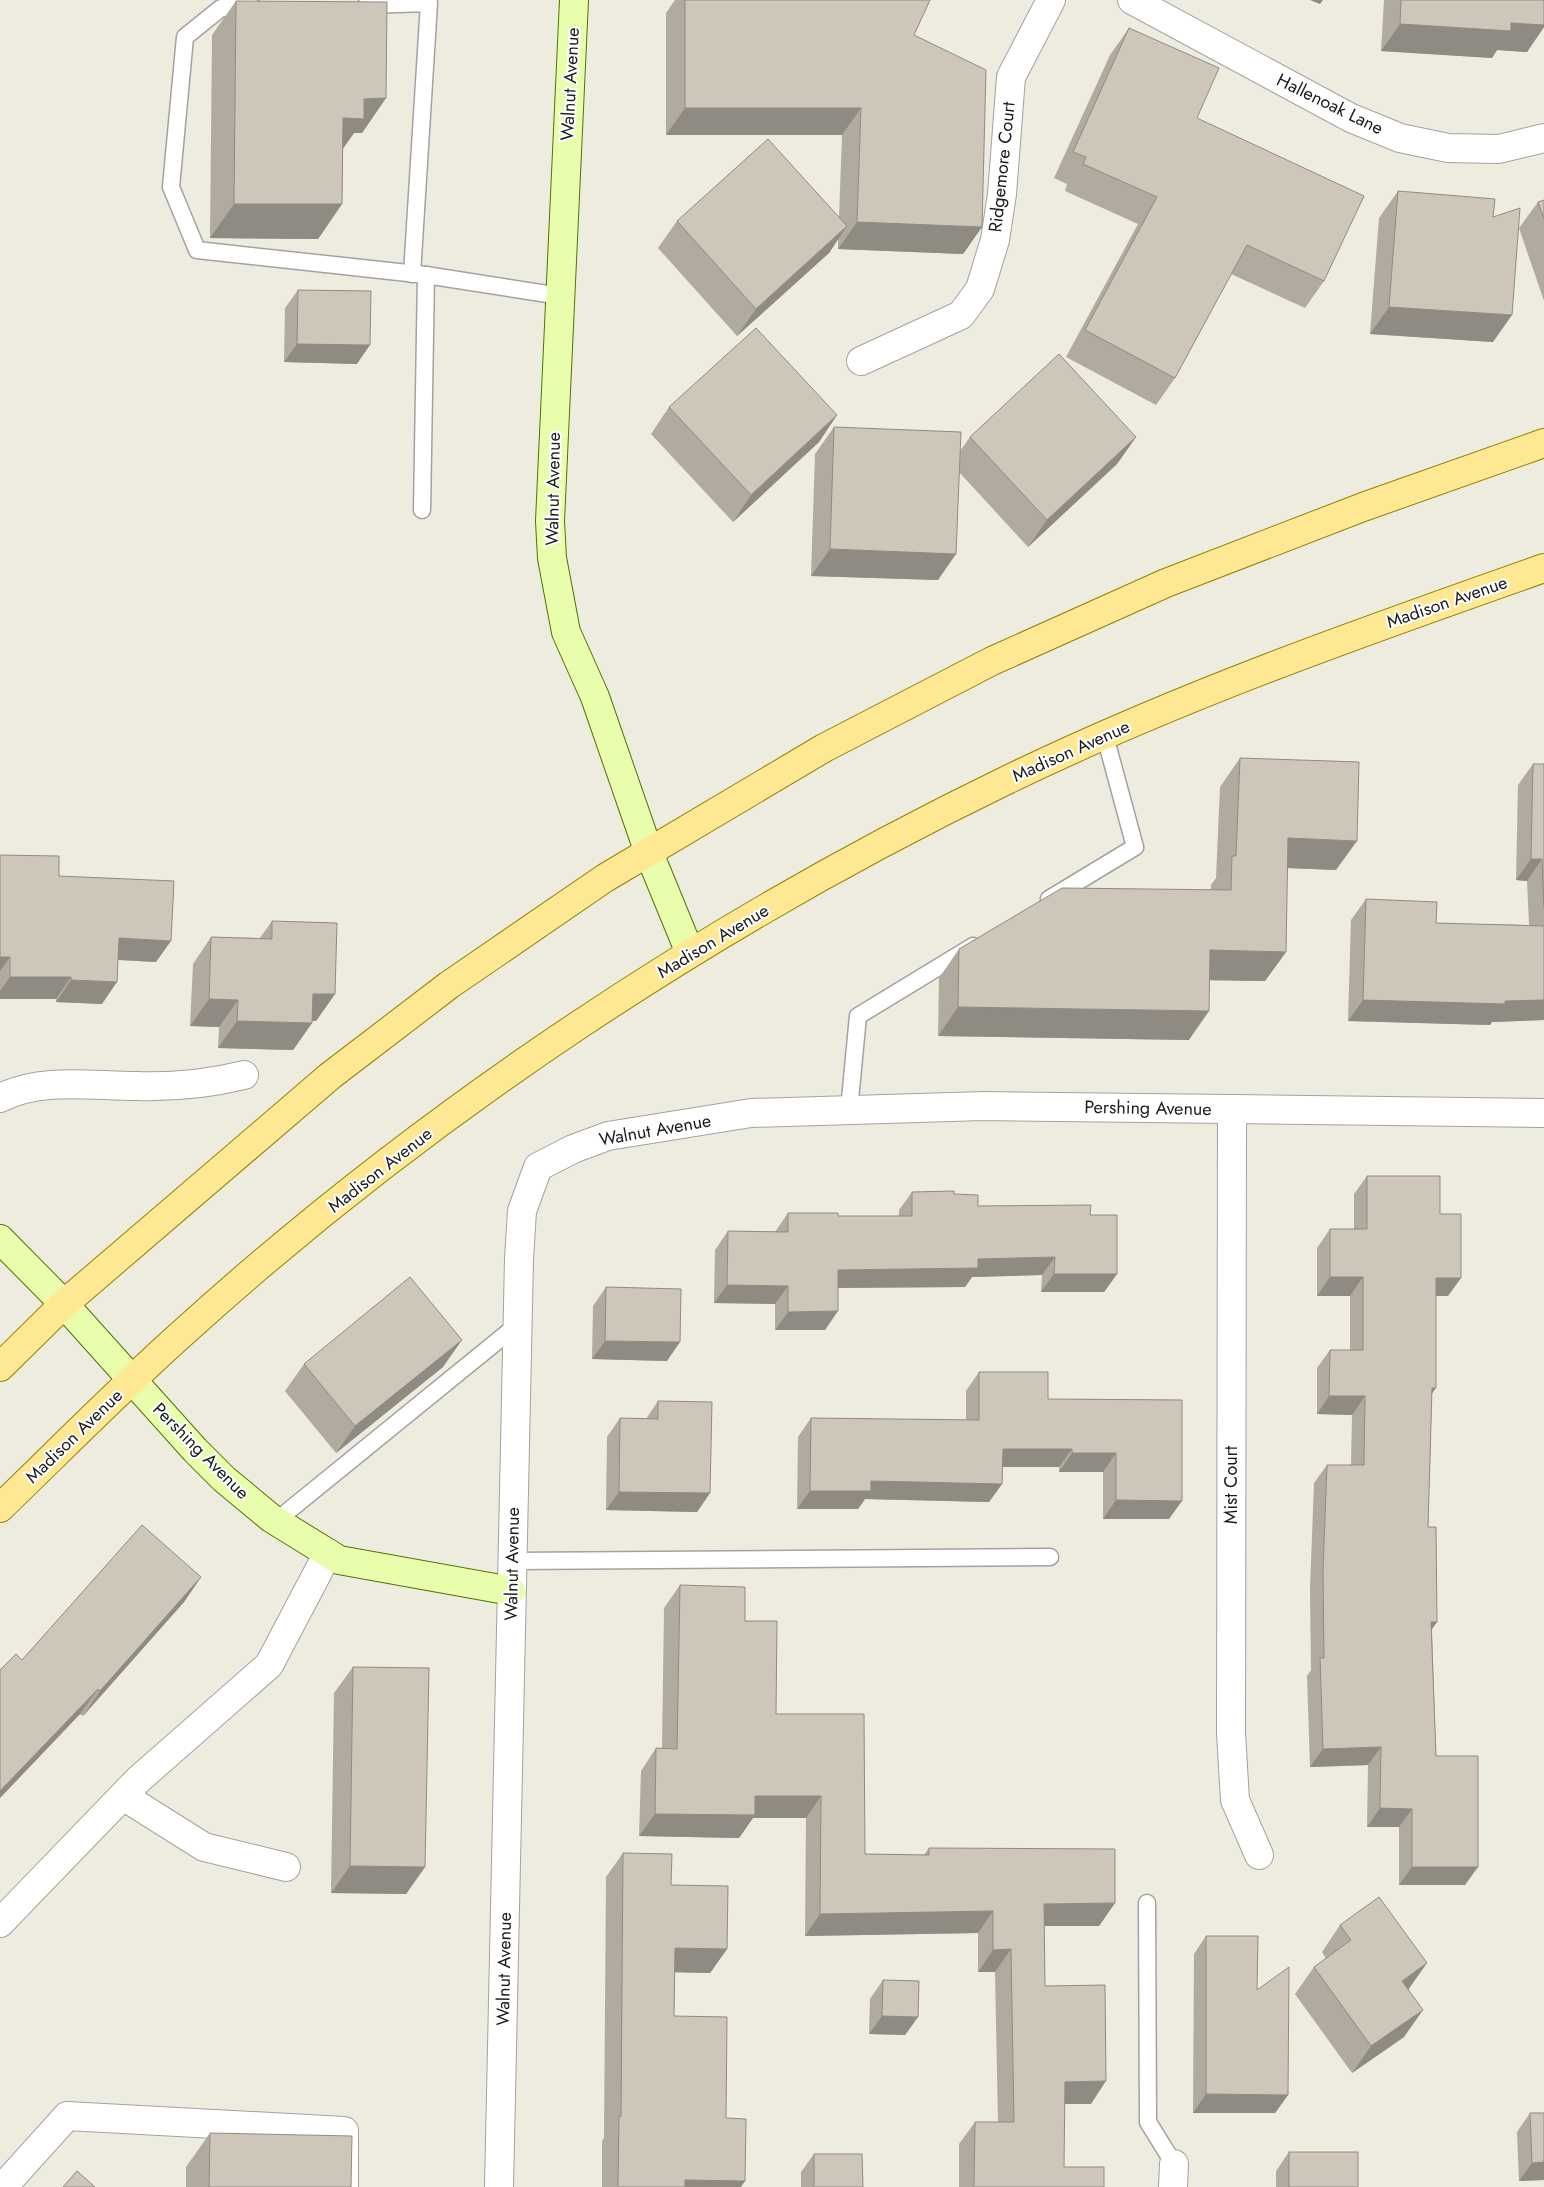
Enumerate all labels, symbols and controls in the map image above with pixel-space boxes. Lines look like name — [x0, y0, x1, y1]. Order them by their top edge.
street label: Walnut Avenue — [554, 27, 586, 141]
street label: Hallenoak Lane — [1272, 67, 1388, 141]
street label: Ridgemore Court — [982, 100, 1022, 234]
street label: Walnut Avenue — [539, 432, 567, 546]
street label: Madison Avenue — [1383, 569, 1511, 635]
street label: Madison Avenue — [1008, 713, 1134, 789]
street label: Madison Avenue — [652, 897, 774, 985]
street label: Pershing Avenue — [1084, 1094, 1212, 1122]
street label: Walnut Avenue — [597, 1107, 713, 1153]
street label: Madison Avenue — [322, 1121, 438, 1219]
street label: Madison Avenue — [20, 1383, 128, 1489]
street label: Pershing Avenue — [147, 1397, 255, 1505]
street label: Mist Court — [1218, 1445, 1244, 1524]
street label: Walnut Avenue — [498, 1507, 526, 1621]
street label: Walnut Avenue — [490, 1912, 518, 2026]

